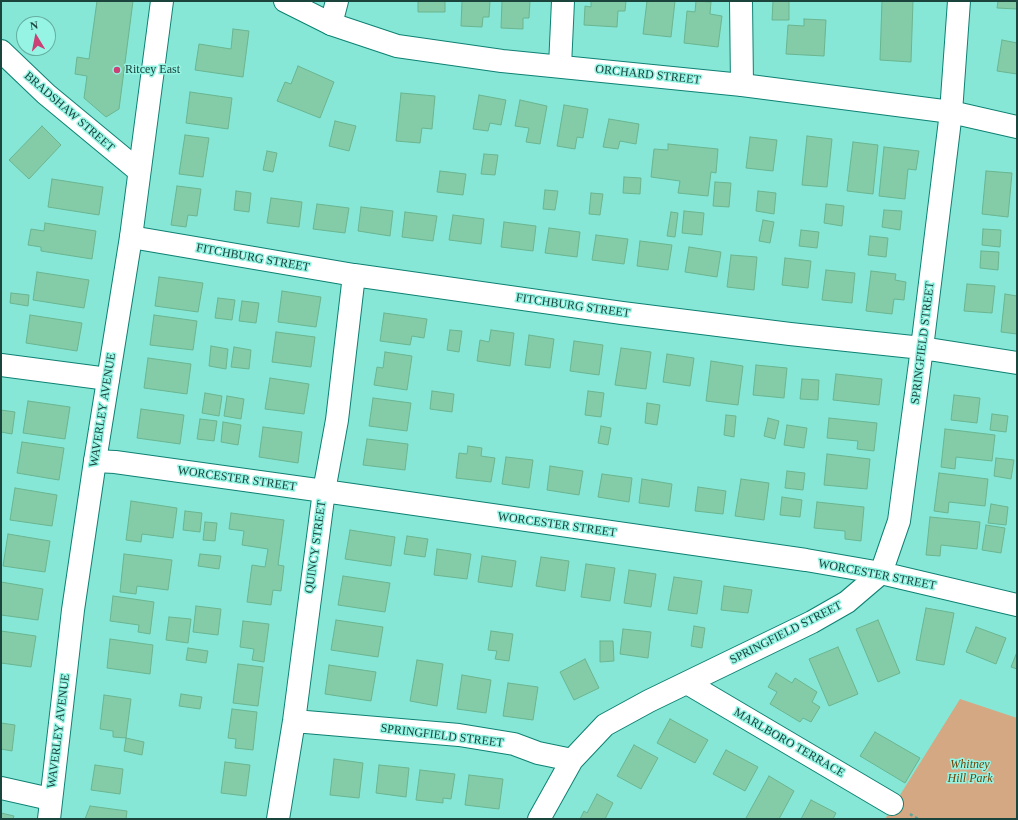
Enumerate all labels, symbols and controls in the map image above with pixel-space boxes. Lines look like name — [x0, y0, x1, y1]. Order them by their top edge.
north arrow — [16, 16, 56, 56]
text: N — [29, 19, 39, 32]
street label: ORCHARD STREET — [595, 62, 701, 88]
place label: Ritcey East — [125, 63, 180, 77]
marker: Ritcey East — [112, 65, 122, 75]
street label: BRADSHAW STREET — [21, 69, 117, 155]
street label: FITCHBURG STREET — [195, 241, 311, 275]
street label: SPRINGFIELD STREET — [908, 281, 938, 405]
street label: FITCHBURG STREET — [515, 291, 631, 321]
street label: WAVERLEY AVENUE — [87, 352, 119, 468]
street label: WORCESTER STREET — [177, 464, 297, 494]
street label: QUINCY STREET — [302, 500, 330, 594]
street label: WORCESTER STREET — [497, 510, 617, 540]
street label: WORCESTER STREET — [817, 557, 937, 593]
street label: SPRINGFIELD STREET — [728, 599, 844, 667]
street label: WAVERLEY AVENUE — [45, 673, 73, 789]
street label: MARLBORO TERRACE — [731, 705, 847, 781]
street label: SPRINGFIELD STREET — [380, 721, 504, 751]
park label: Whitney Hill Park — [948, 758, 992, 786]

